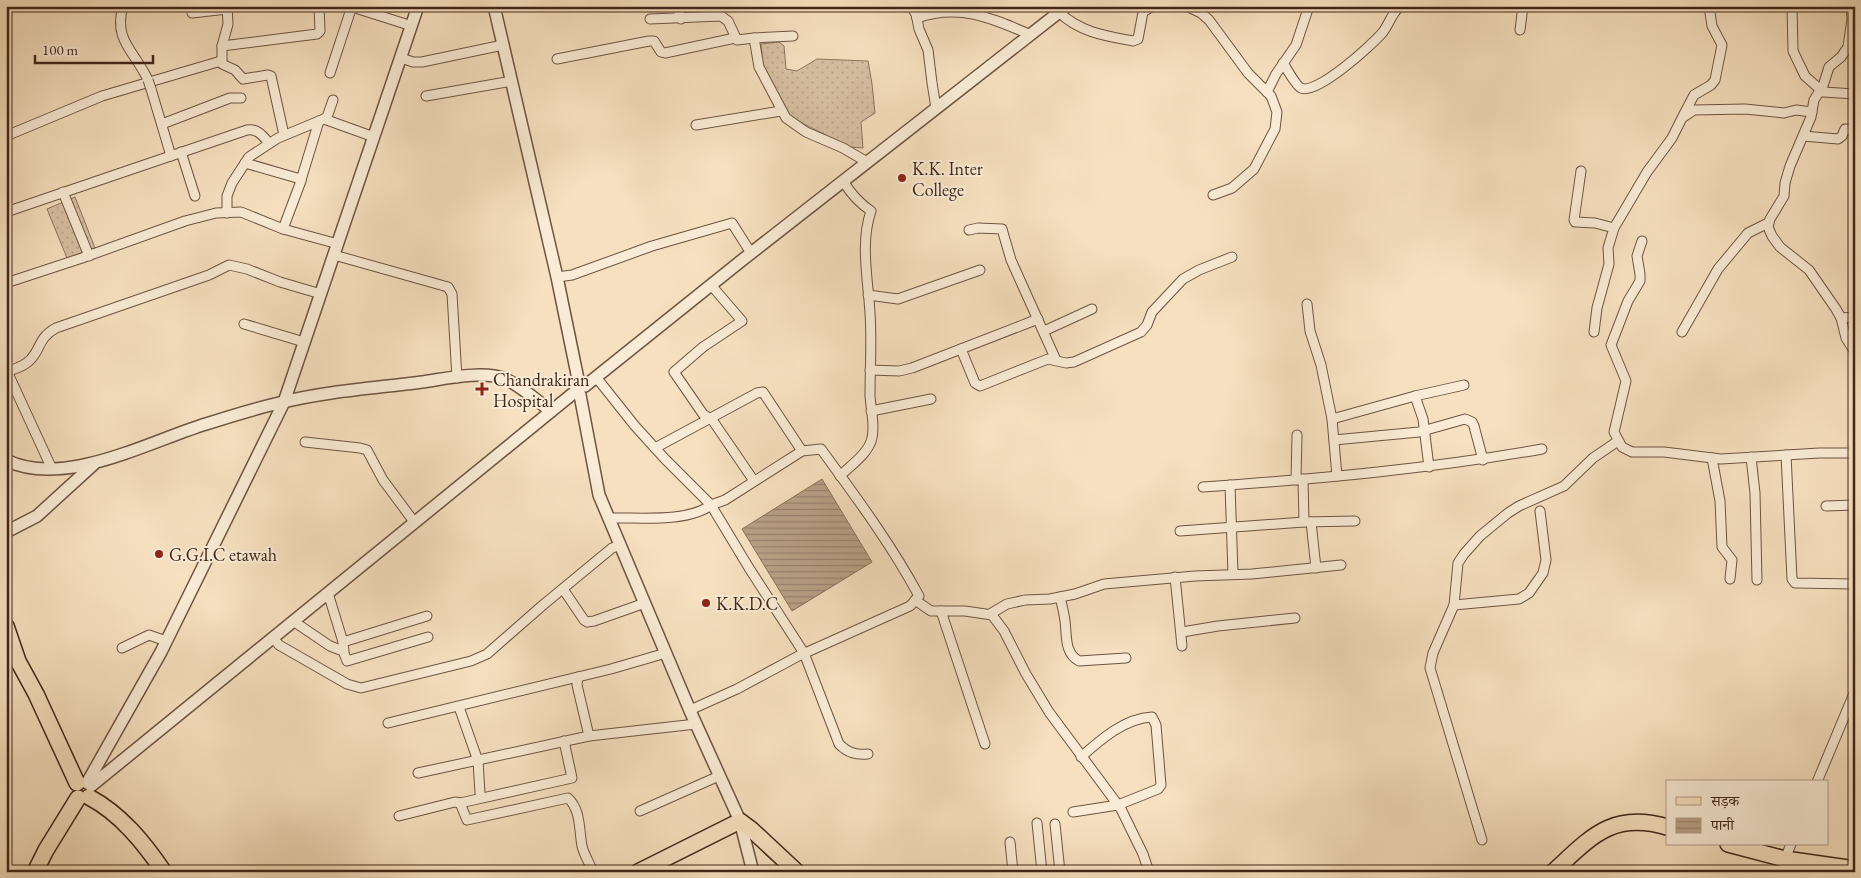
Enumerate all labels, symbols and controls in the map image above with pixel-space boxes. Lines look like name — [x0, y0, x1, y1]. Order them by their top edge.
scale bar — [35, 32, 152, 64]
text: 100 m — [42, 40, 79, 59]
place label: K.K. Inter College — [912, 157, 983, 201]
marker: K.K. Inter College — [896, 172, 908, 184]
place label: Chandrakiran Hospital — [493, 368, 590, 412]
marker: Chandrakiran Hospital — [475, 382, 489, 396]
place label: G.G.I.C etawah — [169, 543, 277, 566]
marker: G.G.I.C etawah — [153, 548, 165, 560]
place label: K.K.D.C — [716, 592, 778, 615]
marker: K.K.D.C — [700, 597, 712, 609]
legend — [1666, 780, 1828, 846]
text: सड़क — [1710, 791, 1740, 810]
text: पानी — [1710, 815, 1735, 834]

